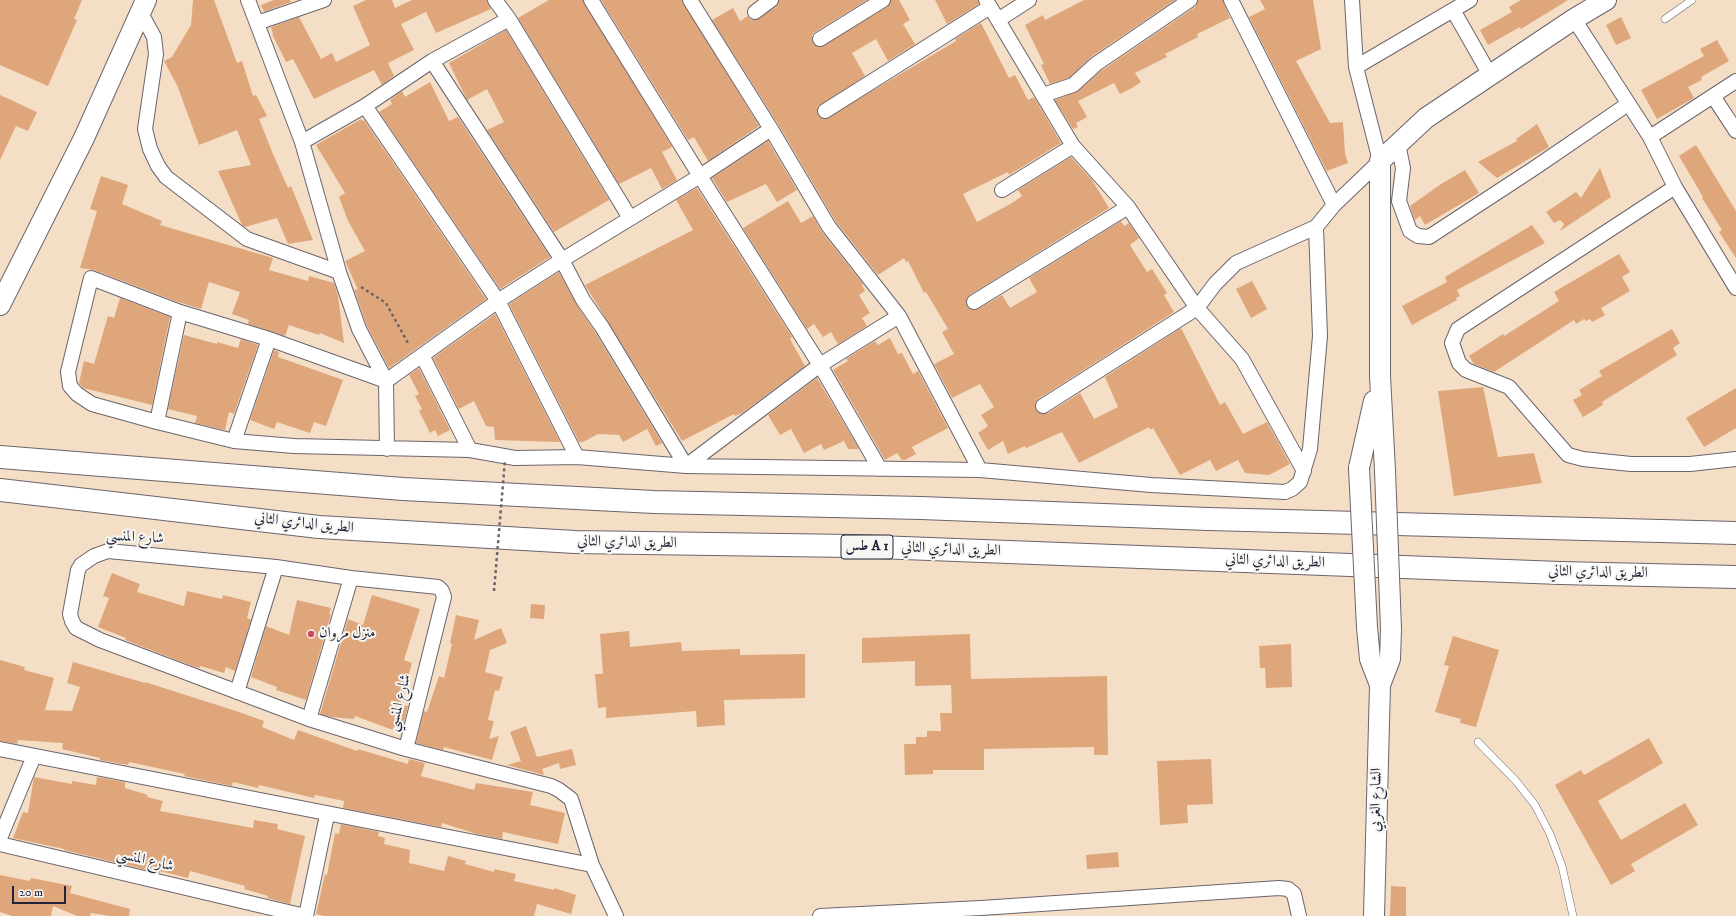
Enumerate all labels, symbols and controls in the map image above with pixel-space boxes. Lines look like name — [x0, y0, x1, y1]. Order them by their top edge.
street label: الطريق الدائري الثاني — [253, 510, 355, 538]
street label: شارع المنسي — [105, 527, 165, 549]
street label: الطريق الدائري الثاني — [577, 533, 677, 553]
road number: طس A 1 — [841, 535, 893, 559]
street label: الطريق الدائري الثاني — [901, 539, 1001, 561]
street label: الطريق الدائري الثاني — [1225, 551, 1325, 573]
street label: الطريق الدائري الثاني — [1548, 563, 1648, 583]
place label: منزل مروان — [319, 625, 375, 643]
marker: منزل مروان — [306, 629, 316, 639]
street label: شارع المنسي — [384, 673, 416, 733]
street label: الشارع الغربي — [1367, 768, 1387, 832]
street label: شارع المنسي — [115, 846, 175, 876]
scale bar — [14, 878, 68, 904]
text: 20 m — [19, 885, 43, 900]

